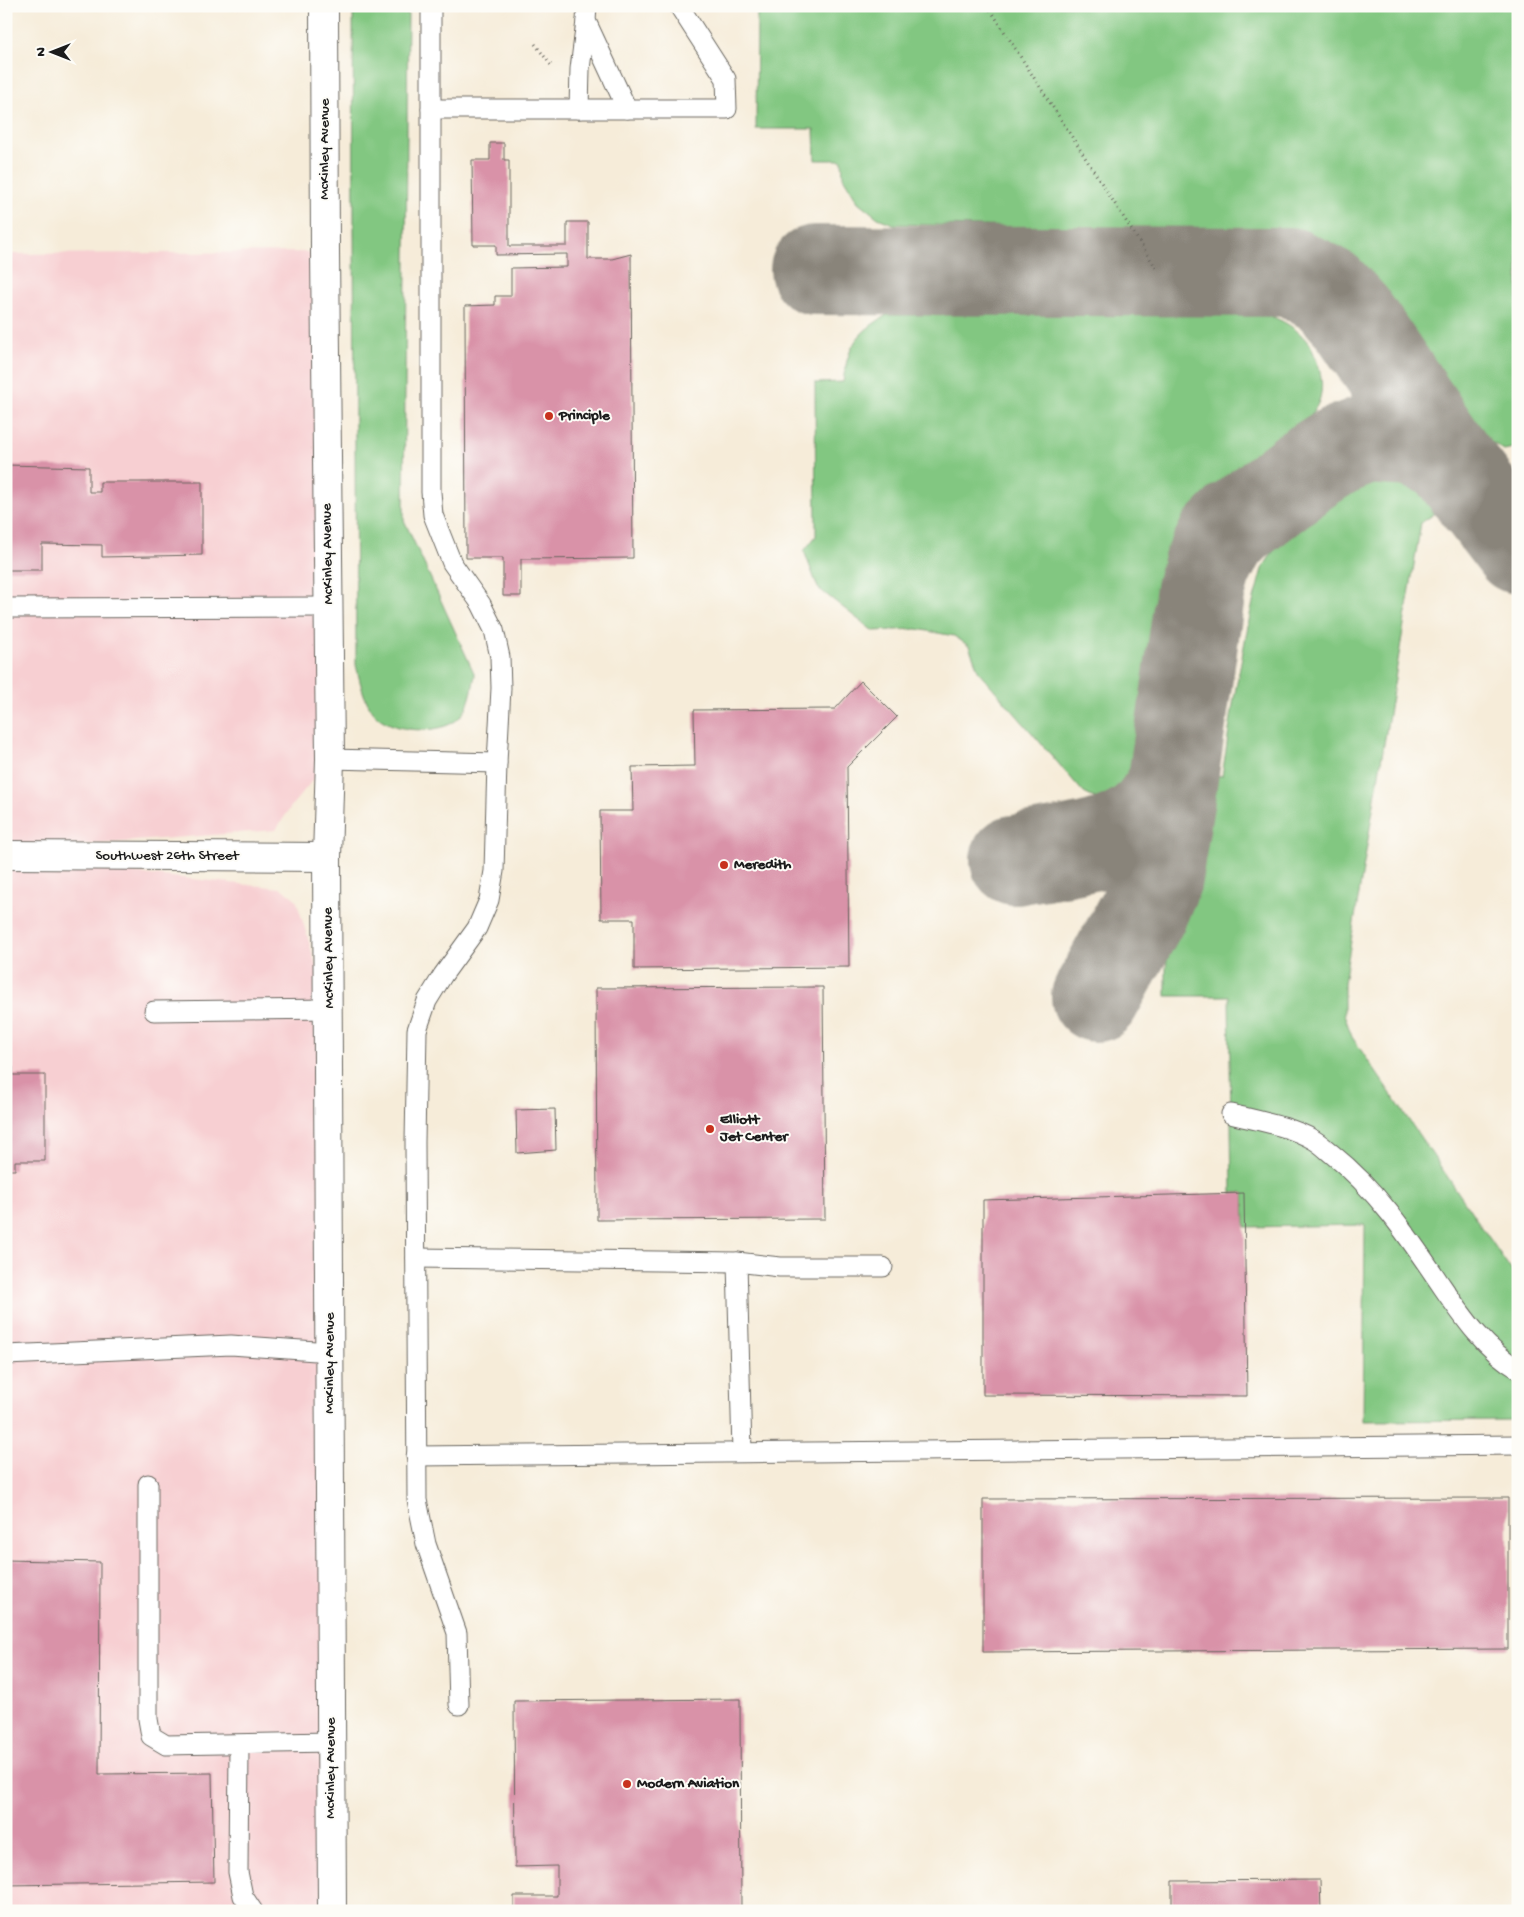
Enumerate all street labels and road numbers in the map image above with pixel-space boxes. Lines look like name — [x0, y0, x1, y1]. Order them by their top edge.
street label: McKinley Avenue — [316, 98, 334, 200]
street label: McKinley Avenue — [318, 503, 338, 605]
street label: Southwest 26th Street — [95, 847, 240, 865]
street label: McKinley Avenue — [319, 907, 339, 1009]
street label: McKinley Avenue — [321, 1312, 339, 1414]
street label: McKinley Avenue — [322, 1717, 340, 1819]

